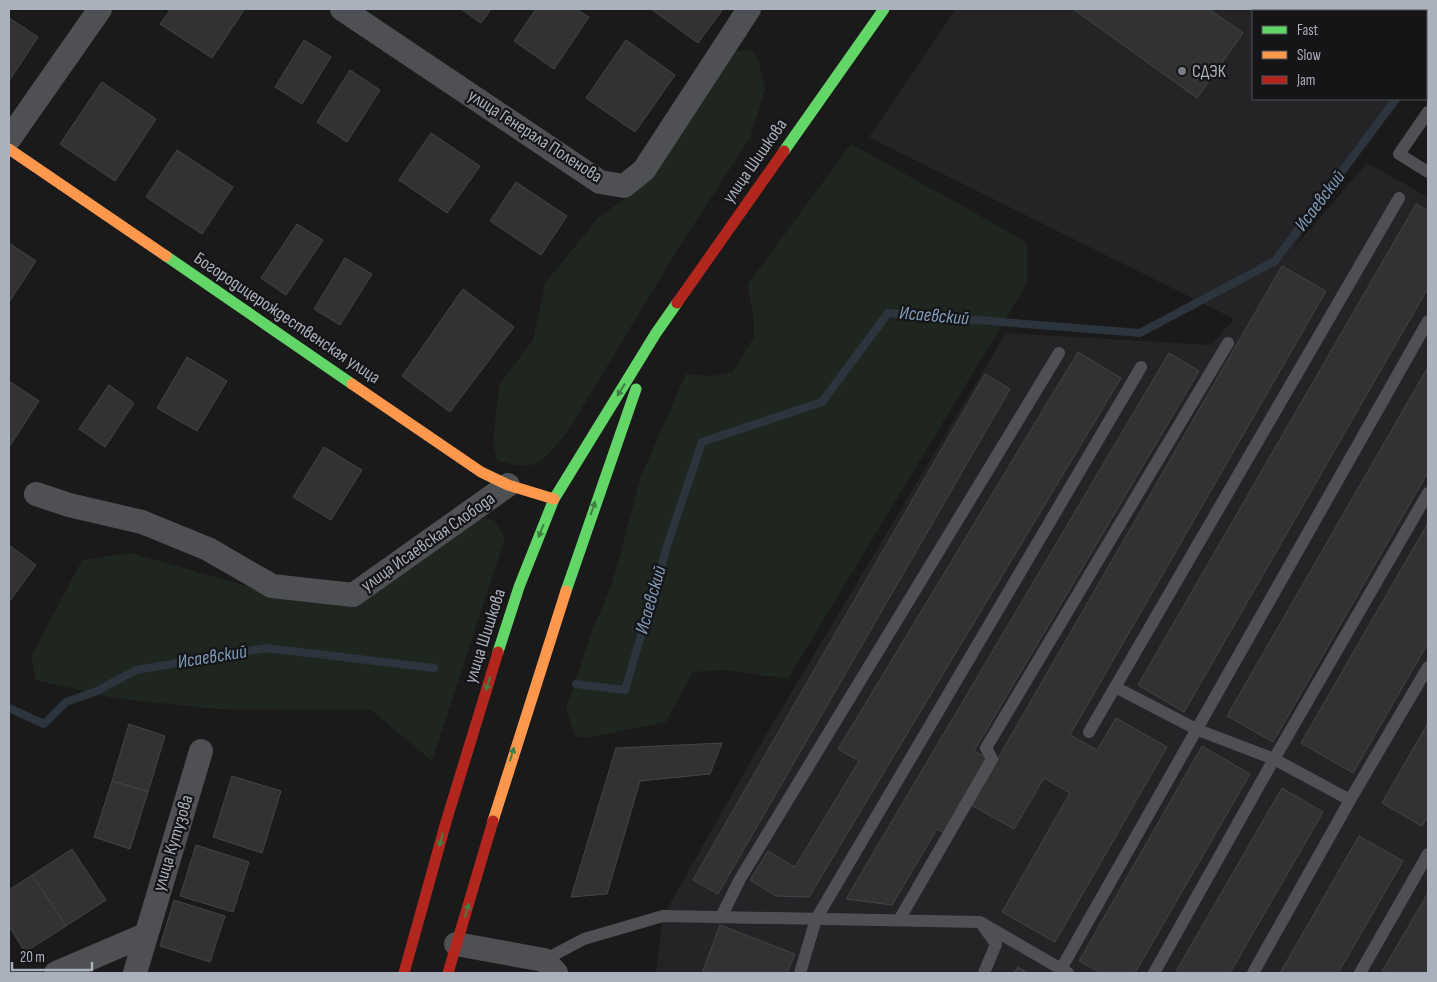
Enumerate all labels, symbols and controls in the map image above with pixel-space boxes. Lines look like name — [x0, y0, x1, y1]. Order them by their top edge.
legend — [1252, 10, 1427, 100]
text: Fast — [1297, 21, 1319, 40]
text: Slow — [1297, 46, 1321, 65]
place label: СДЭК — [1192, 61, 1227, 82]
marker: СДЭК — [1176, 65, 1188, 77]
text: Jam — [1296, 71, 1315, 90]
street label: улица Генерала Поленова — [464, 85, 606, 187]
street label: улица Шишкова — [718, 115, 792, 207]
water label: Исаевский — [1290, 166, 1350, 236]
street label: Богородицерождественская улица — [190, 248, 384, 388]
water label: Исаевский — [898, 302, 970, 331]
one-way arrow — [617, 383, 626, 396]
street label: улица Исаевская Слобода — [357, 488, 499, 596]
one-way arrow — [590, 501, 597, 516]
one-way arrow — [537, 524, 545, 539]
water label: Исаевский — [630, 563, 672, 637]
street label: улица Шишкова — [460, 586, 510, 686]
water label: Исаевский — [176, 640, 248, 674]
one-way arrow — [484, 677, 491, 692]
one-way arrow — [509, 746, 517, 761]
street label: улица Кутузова — [148, 792, 198, 894]
one-way arrow — [437, 832, 445, 847]
one-way arrow — [463, 902, 471, 917]
scale bar — [12, 940, 92, 972]
text: 20 m — [20, 948, 45, 967]

